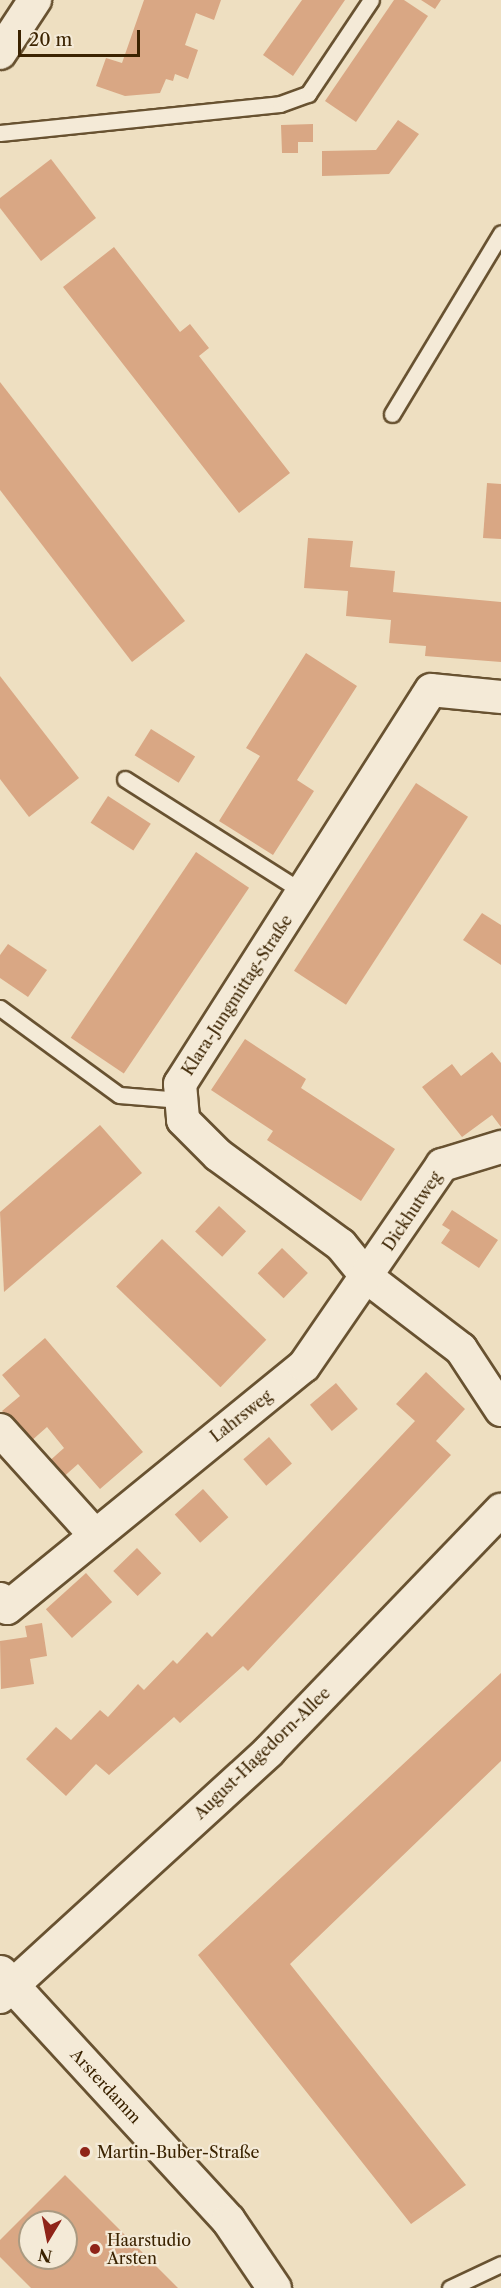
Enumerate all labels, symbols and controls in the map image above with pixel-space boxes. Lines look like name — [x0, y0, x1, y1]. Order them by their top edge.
scale bar — [21, 18, 142, 56]
text: 20 m — [29, 29, 72, 51]
street label: Klara-Jungmittag-Straße — [178, 911, 296, 1079]
street label: Dickhutweg — [379, 1168, 445, 1254]
street label: Lahrsweg — [206, 1386, 276, 1446]
street label: August-Hagedorn-Allee — [190, 1683, 334, 1823]
street label: Arsterdamm — [67, 2045, 145, 2127]
place label: Martin-Buber-Straße — [97, 2142, 259, 2162]
marker: Martin-Buber-Straße — [78, 2145, 92, 2159]
north arrow — [18, 2210, 78, 2270]
place label: Haarstudio Arsten — [107, 2230, 191, 2268]
marker: Haarstudio Arsten — [88, 2242, 102, 2256]
text: N — [37, 2245, 54, 2267]

